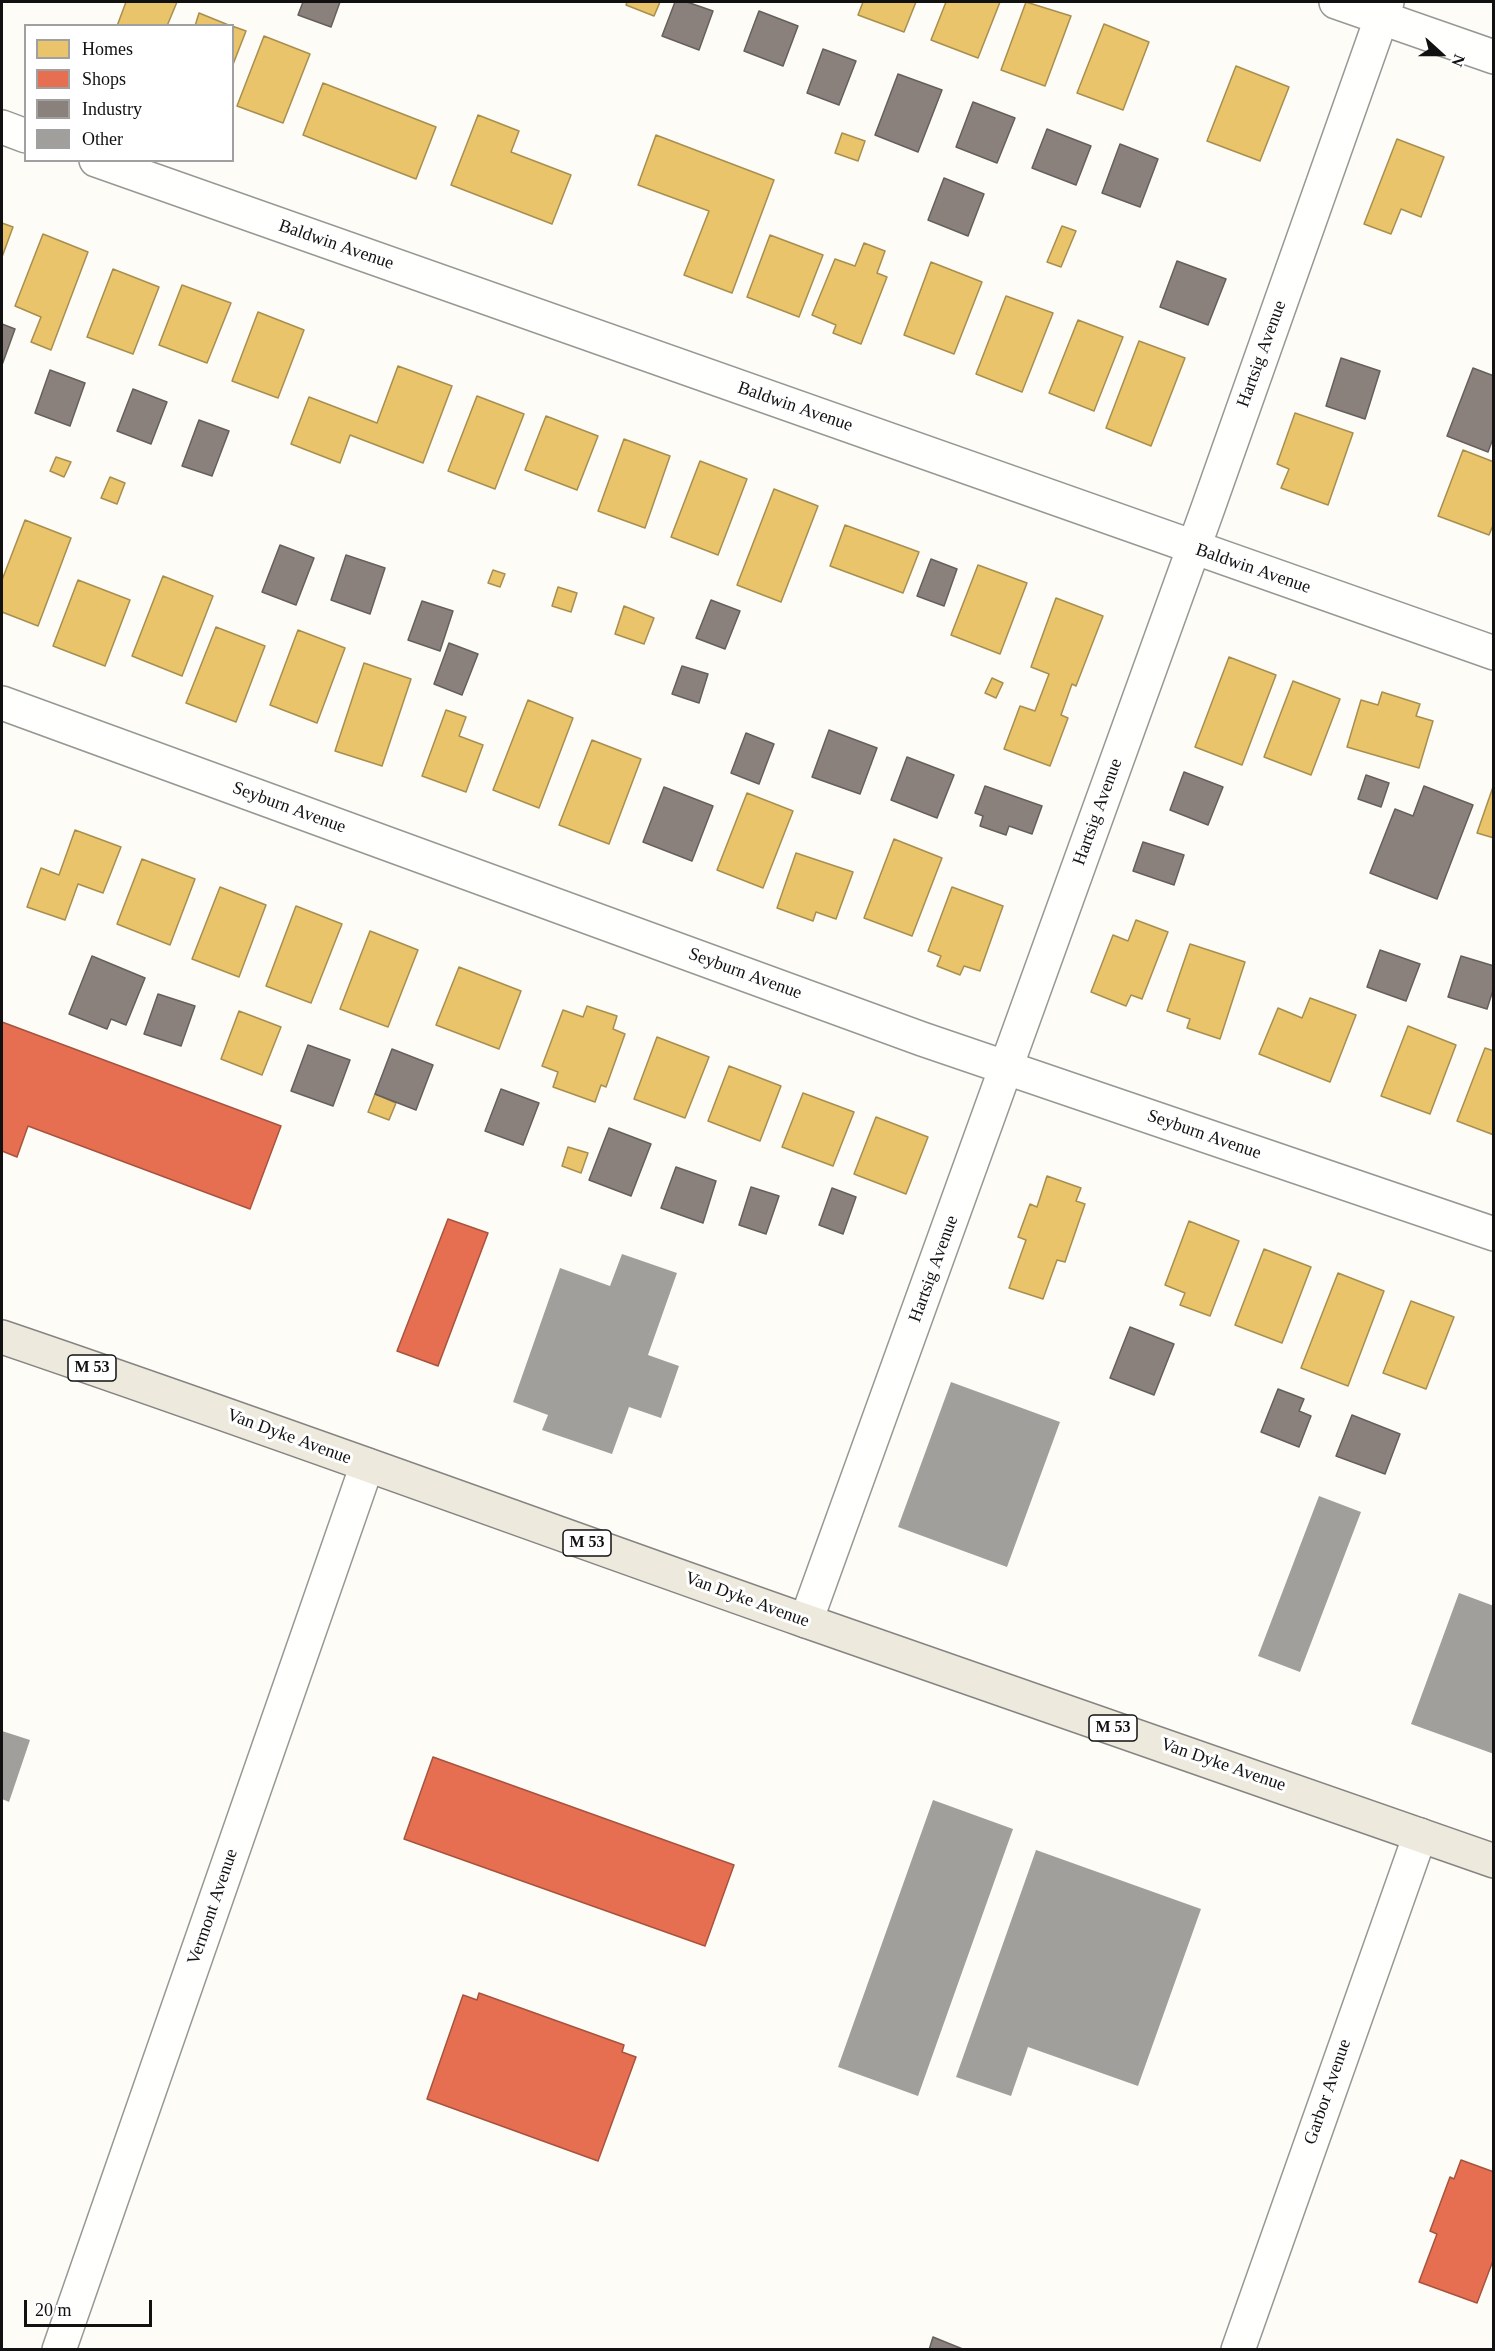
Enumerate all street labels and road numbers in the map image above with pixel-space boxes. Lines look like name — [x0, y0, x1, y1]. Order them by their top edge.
street label: Baldwin Avenue — [276, 215, 396, 275]
street label: Hartsig Avenue — [1233, 298, 1291, 410]
street label: Baldwin Avenue — [735, 377, 855, 437]
street label: Baldwin Avenue — [1193, 539, 1313, 599]
street label: Hartsig Avenue — [1069, 756, 1127, 868]
street label: Seyburn Avenue — [229, 777, 349, 839]
street label: Seyburn Avenue — [685, 943, 805, 1005]
street label: Seyburn Avenue — [1144, 1105, 1264, 1165]
street label: Hartsig Avenue — [905, 1213, 963, 1325]
road number: M 53 — [68, 1355, 116, 1381]
street label: Van Dyke Avenue — [224, 1405, 354, 1469]
road number: M 53 — [563, 1530, 611, 1556]
street label: Van Dyke Avenue — [682, 1568, 812, 1632]
road number: M 53 — [1089, 1715, 1137, 1741]
street label: Van Dyke Avenue — [1158, 1734, 1288, 1796]
street label: Vermont Avenue — [183, 1846, 243, 1968]
street label: Garbor Avenue — [1300, 2036, 1356, 2148]

